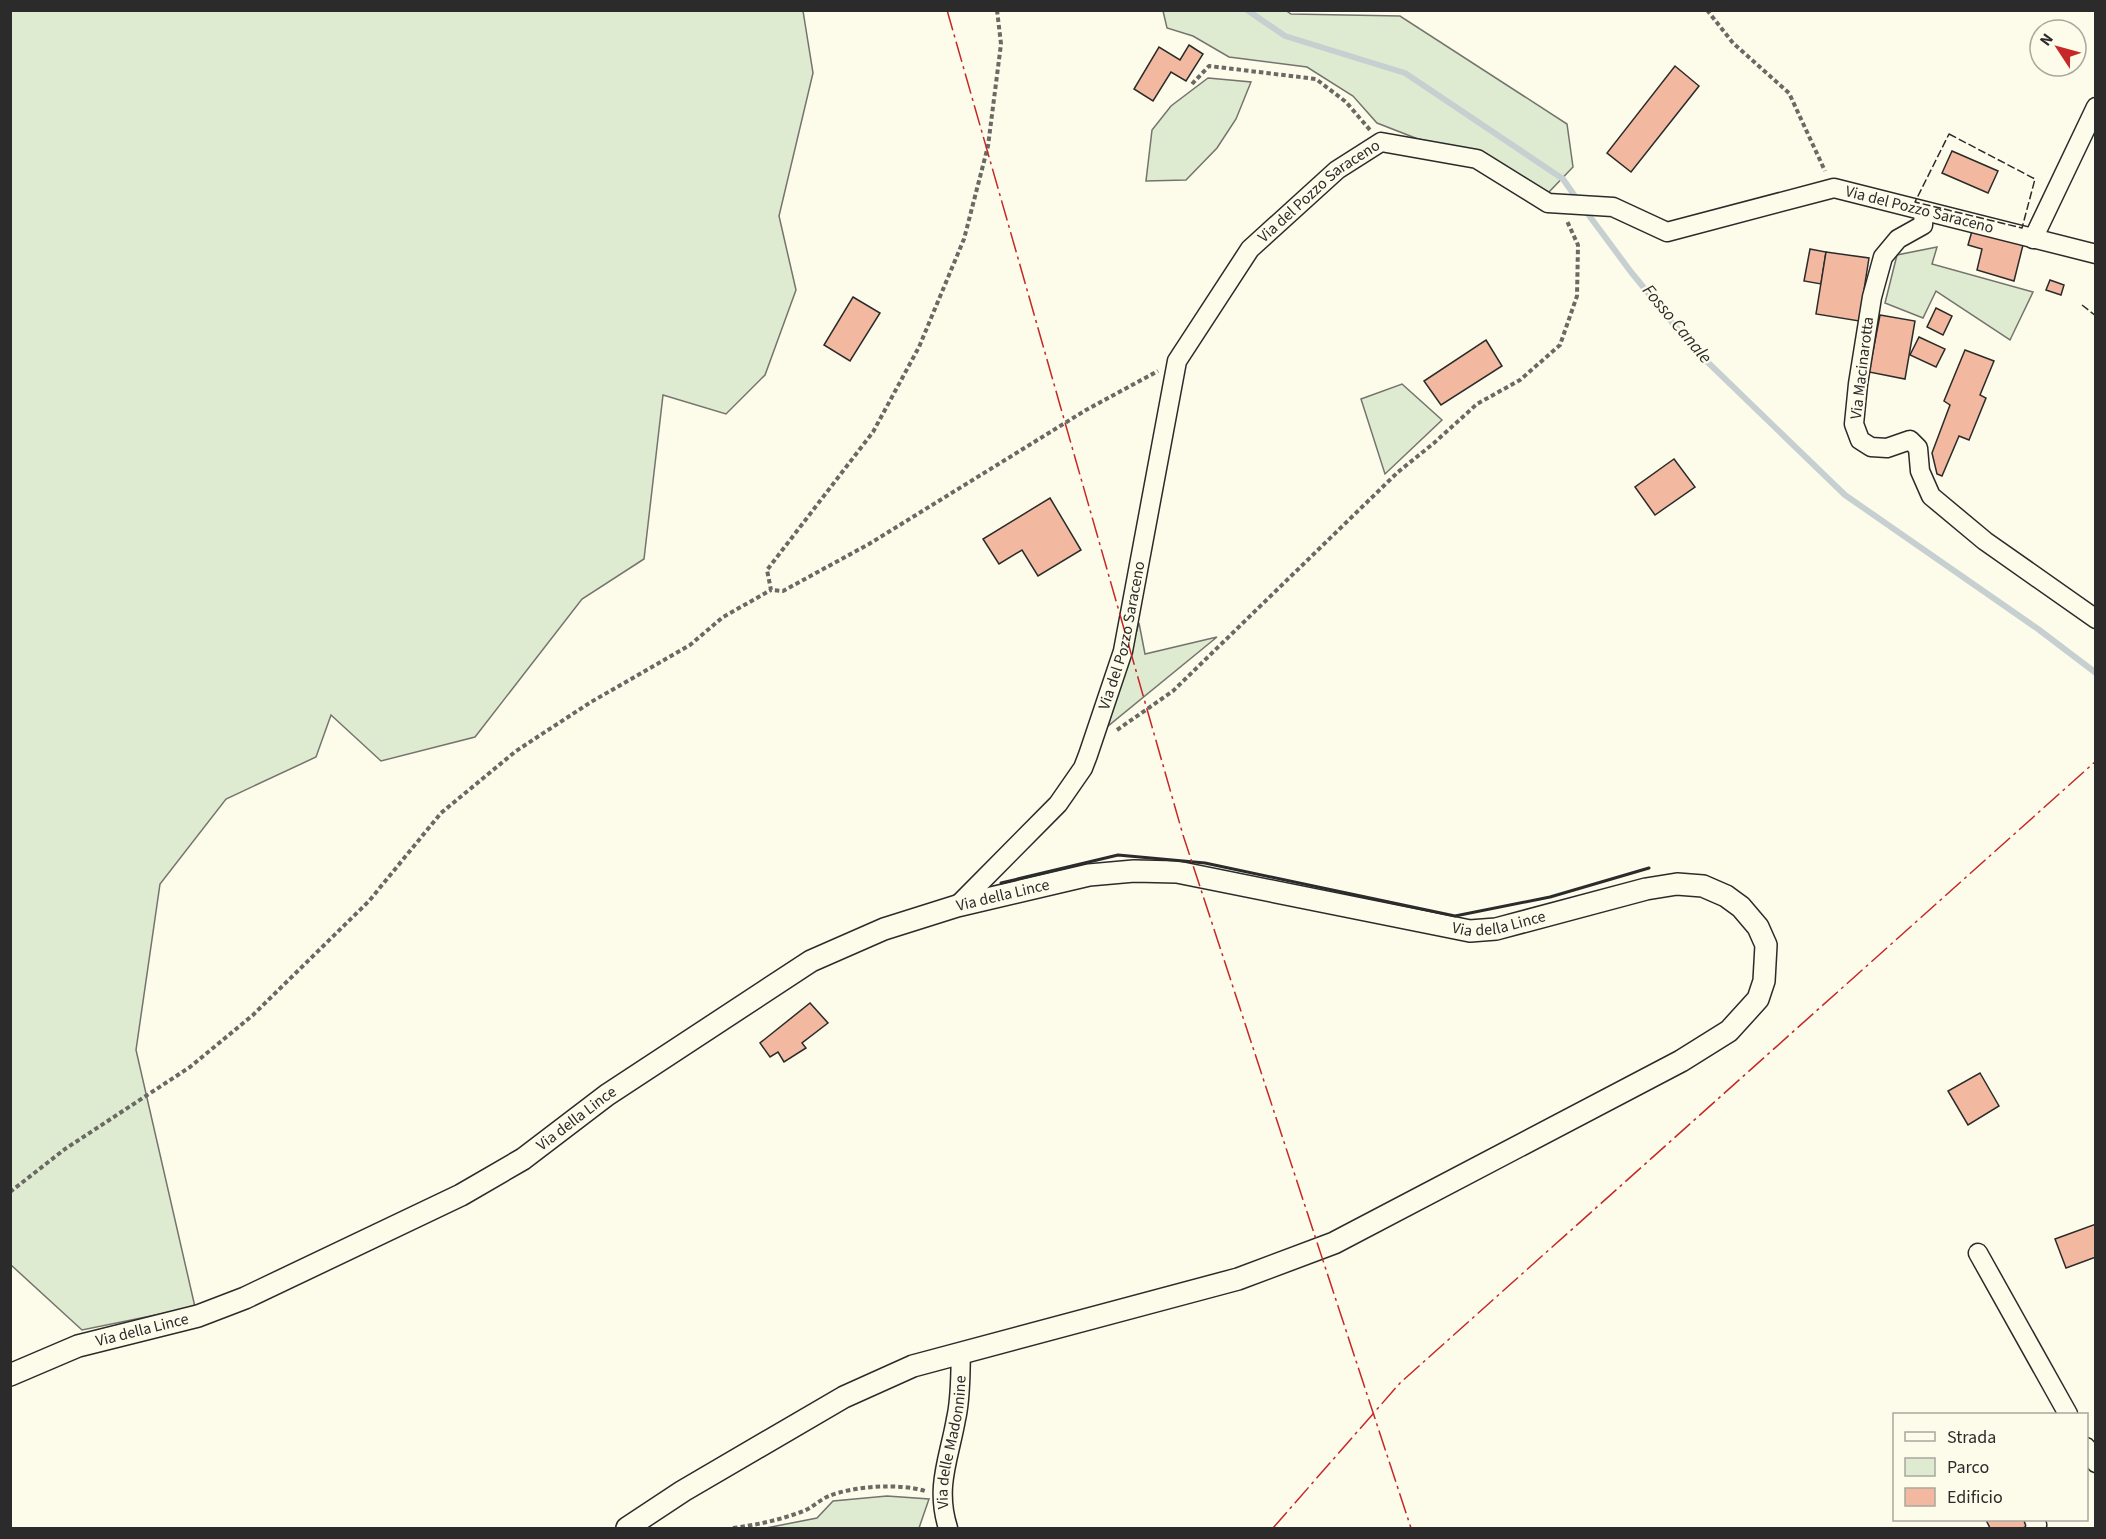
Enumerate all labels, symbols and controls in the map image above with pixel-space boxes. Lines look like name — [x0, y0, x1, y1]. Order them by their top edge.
north arrow — [2028, 18, 2088, 78]
text: N — [2035, 29, 2059, 51]
street label: Via del Pozzo Saraceno — [1253, 134, 1384, 248]
street label: Via del Pozzo Saraceno — [1843, 180, 1996, 239]
water label: Fosso Canale — [1636, 279, 1718, 369]
street label: Via Macinarotta — [1845, 315, 1879, 421]
street label: Via del Pozzo Saraceno — [1093, 559, 1151, 713]
street label: Via della Lince — [954, 874, 1052, 917]
street label: Via della Lince — [1450, 905, 1548, 942]
street label: Via della Lince — [532, 1081, 621, 1156]
street label: Via della Lince — [93, 1308, 191, 1352]
street label: Via delle Madonnine — [932, 1375, 971, 1510]
legend — [1893, 1413, 2088, 1521]
text: Strada — [1947, 1425, 1996, 1450]
text: Parco — [1947, 1455, 1989, 1480]
text: Edificio — [1947, 1485, 2003, 1510]

